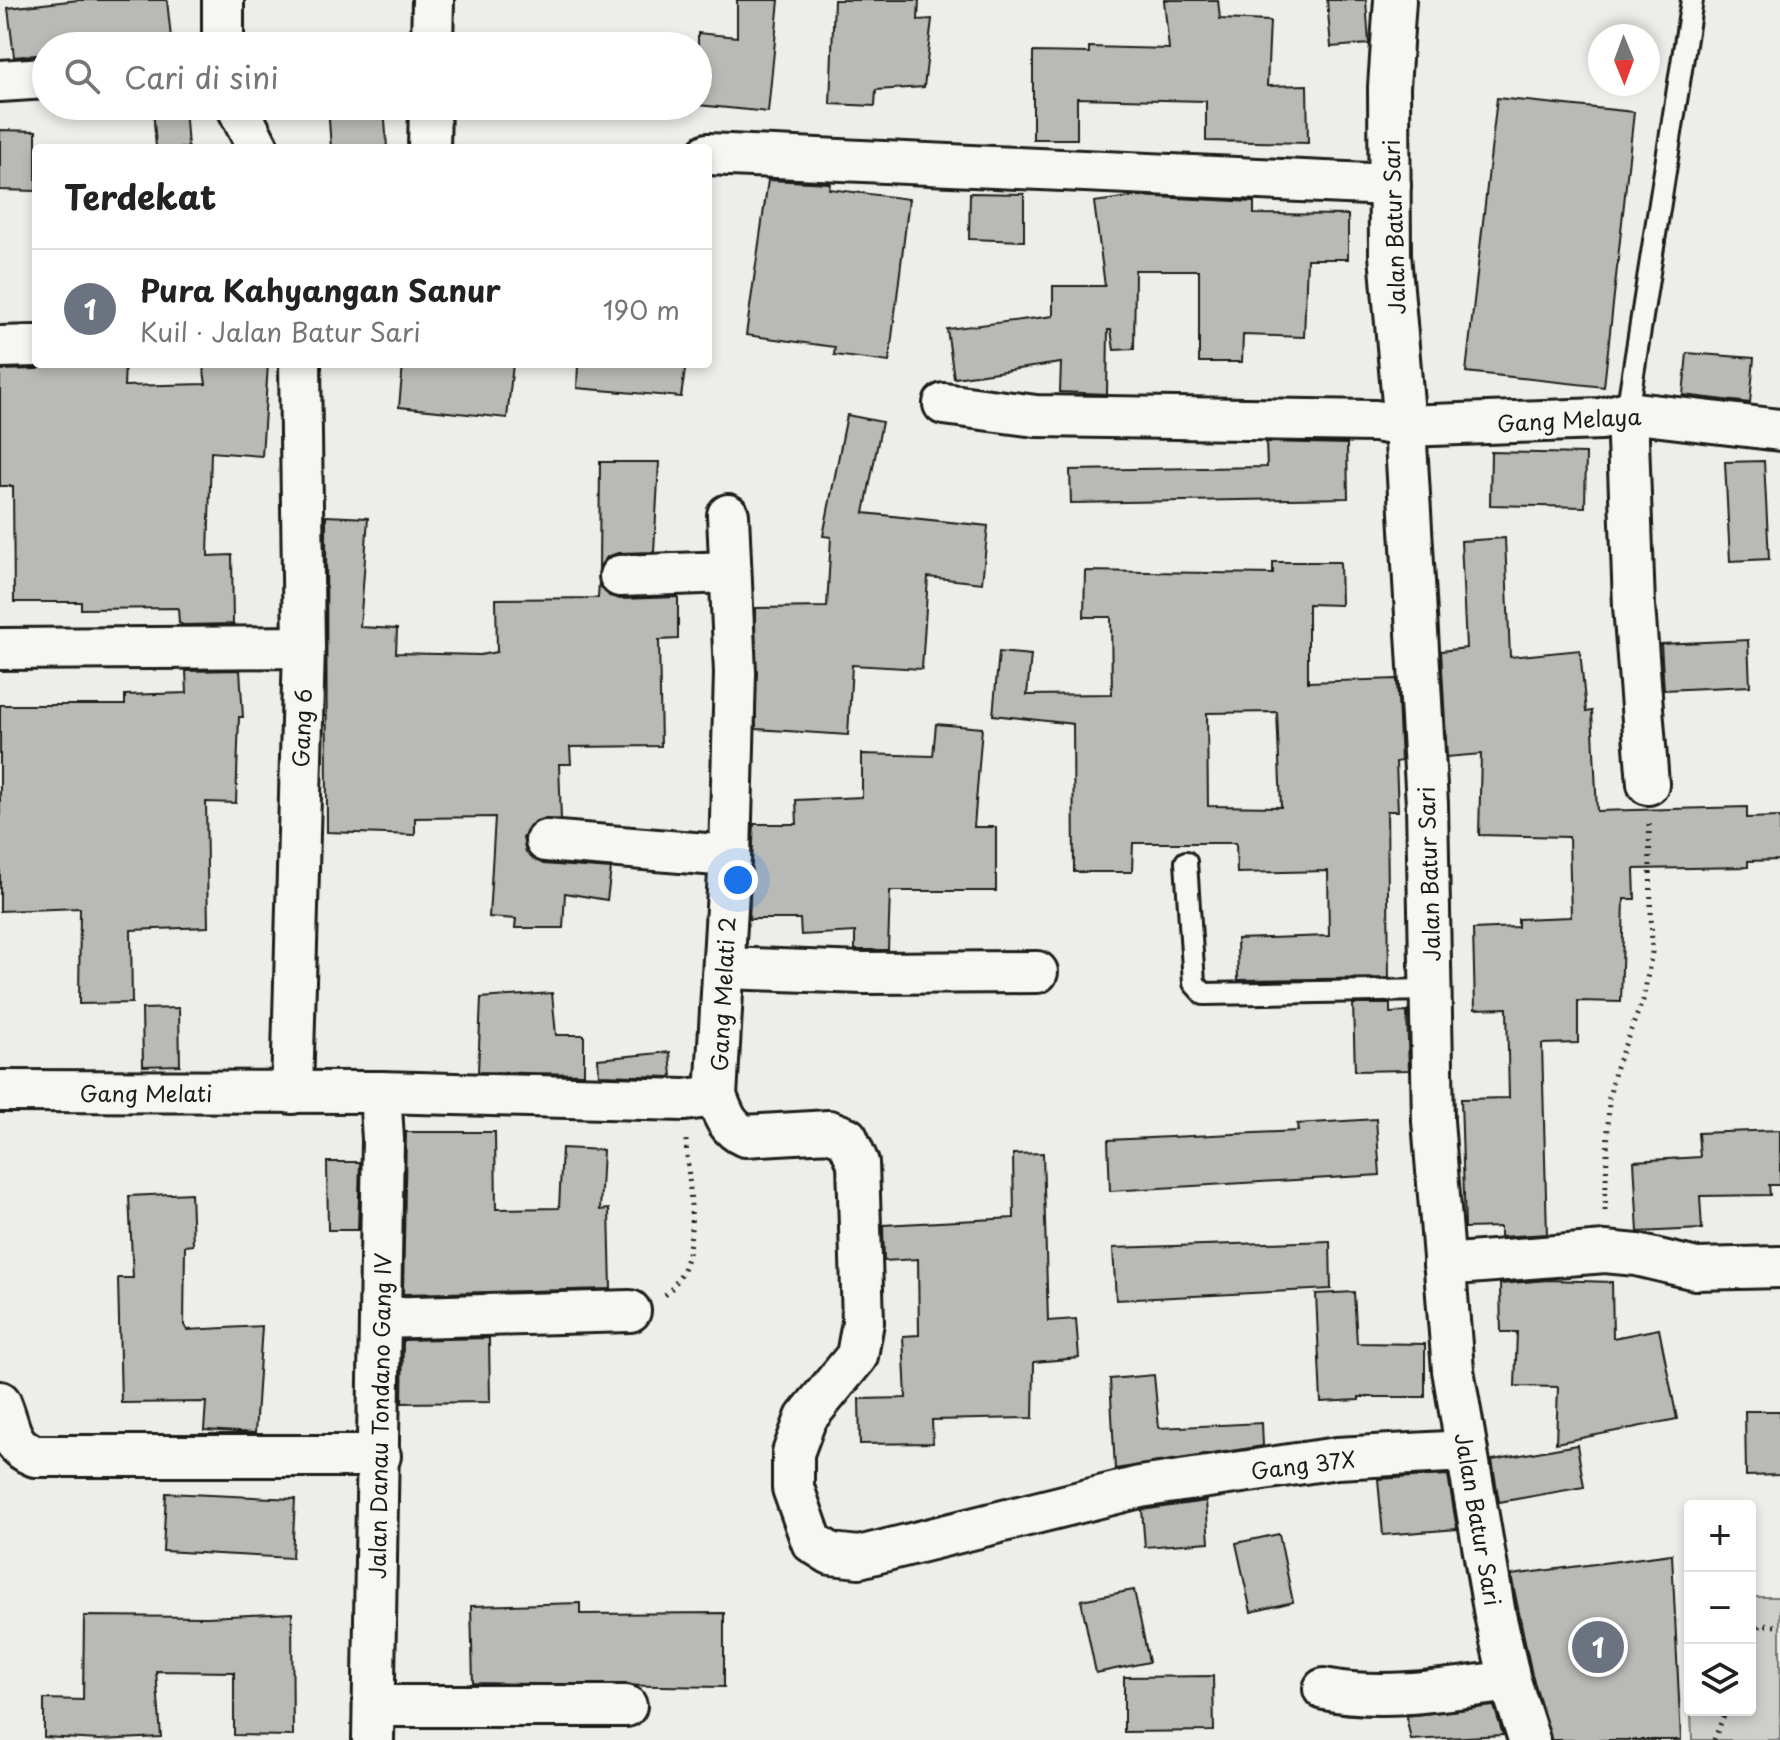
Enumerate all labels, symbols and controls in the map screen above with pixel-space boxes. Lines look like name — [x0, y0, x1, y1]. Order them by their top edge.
north arrow — [1588, 24, 1660, 96]
search box — [32, 32, 712, 120]
icon: search — [60, 54, 104, 98]
text: Cari di sini — [124, 54, 279, 99]
street label: Jalan Batur Sari — [1373, 139, 1413, 315]
text: Terdekat — [64, 170, 216, 222]
text: Pura Kahyangan Sanur — [140, 267, 501, 312]
text: 1 — [84, 290, 96, 329]
text: 190 m — [603, 290, 680, 329]
text: Kuil · Jalan Batur Sari — [140, 312, 421, 351]
street label: Gang Melaya — [1496, 399, 1642, 439]
street label: Gang 6 — [283, 688, 319, 768]
street label: Jalan Batur Sari — [1408, 786, 1448, 962]
your location — [718, 860, 758, 900]
street label: Gang Melati 2 — [701, 916, 743, 1072]
street label: Gang Melati — [80, 1076, 212, 1109]
street label: Jalan Danau Tondano Gang IV — [360, 1252, 398, 1579]
street label: Jalan Batur Sari — [1448, 1430, 1510, 1608]
street label: Gang 37X — [1249, 1441, 1358, 1487]
map controls — [1684, 1500, 1756, 1716]
button: + — [1684, 1500, 1756, 1572]
button: − — [1684, 1572, 1756, 1644]
pin: 1 — [1572, 1617, 1624, 1677]
button: layers — [1684, 1644, 1756, 1716]

